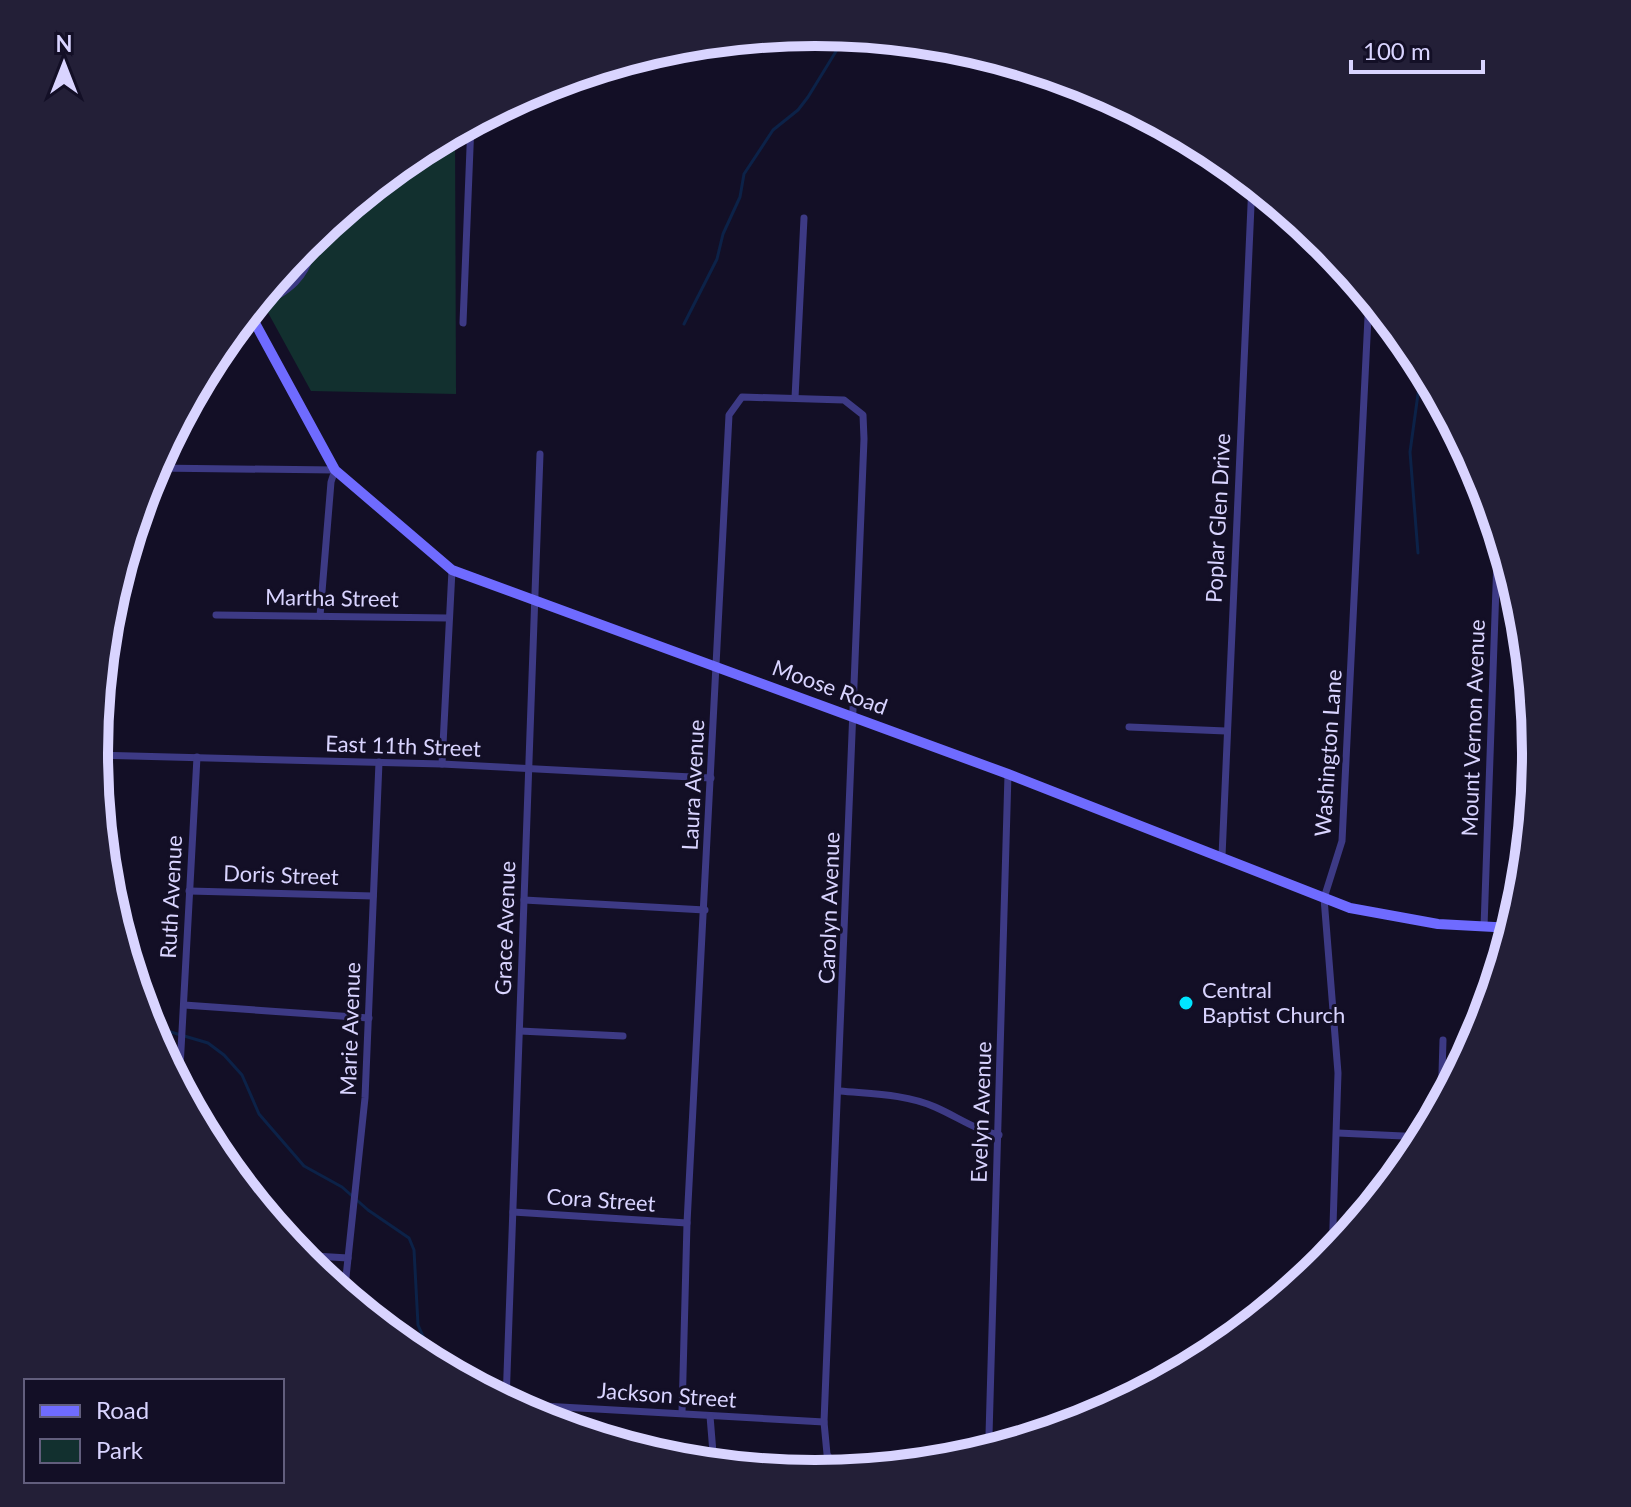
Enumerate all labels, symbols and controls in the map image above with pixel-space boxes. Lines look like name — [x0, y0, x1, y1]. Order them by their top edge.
north arrow — [24, 24, 104, 104]
scale bar — [1351, 24, 1483, 74]
text: N — [56, 30, 72, 57]
text: 100 m — [1363, 36, 1431, 65]
street label: Poplar Glen Drive — [1200, 432, 1235, 604]
street label: Martha Street — [265, 583, 399, 612]
street label: Mount Vernon Avenue — [1455, 619, 1490, 837]
street label: Moose Road — [769, 653, 891, 720]
street label: Washington Lane — [1308, 668, 1347, 838]
street label: Laura Avenue — [676, 719, 709, 851]
street label: East 11th Street — [325, 729, 481, 762]
street label: Carolyn Avenue — [812, 831, 845, 985]
street label: Ruth Avenue — [154, 835, 187, 959]
street label: Doris Street — [223, 859, 339, 890]
street label: Grace Avenue — [489, 860, 520, 996]
street label: Marie Avenue — [334, 962, 365, 1096]
place label: Central Baptist Church — [1202, 976, 1345, 1028]
marker: Central Baptist Church — [1177, 994, 1195, 1012]
street label: Evelyn Avenue — [965, 1041, 996, 1183]
street label: Cora Street — [546, 1182, 657, 1217]
street label: Jackson Street — [597, 1376, 738, 1413]
legend — [24, 1379, 284, 1483]
text: Road — [96, 1395, 149, 1424]
text: Park — [96, 1435, 144, 1464]

